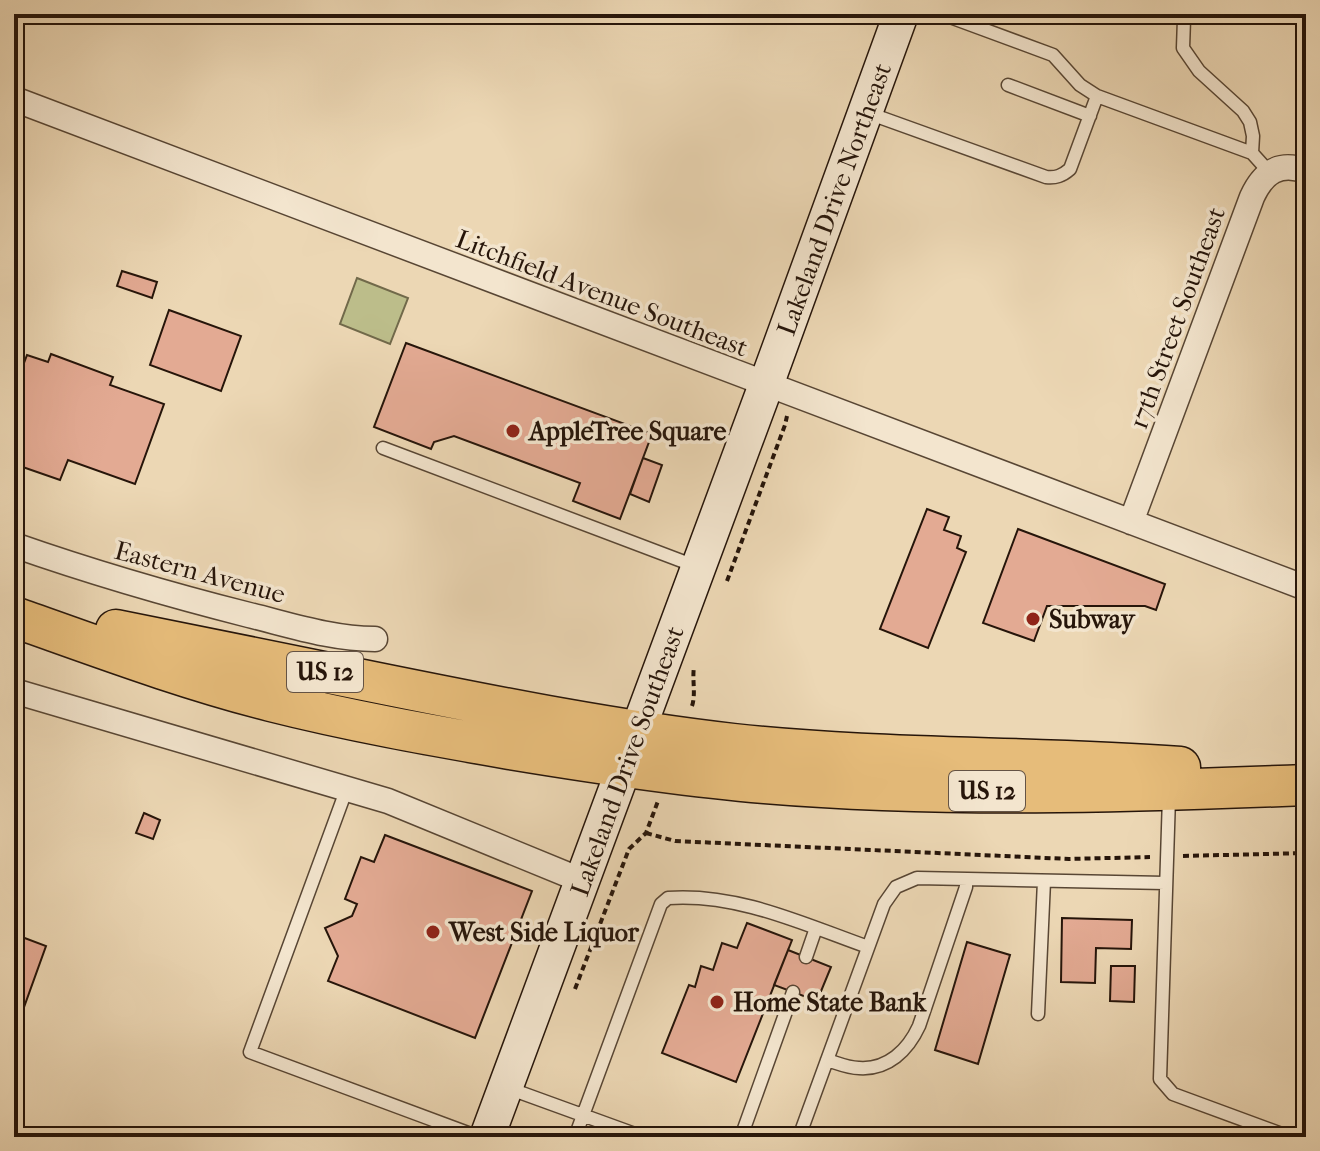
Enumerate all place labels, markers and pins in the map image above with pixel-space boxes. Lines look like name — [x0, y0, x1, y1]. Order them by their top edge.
place label: AppleTree Square — [527, 416, 726, 447]
marker: AppleTree Square — [504, 422, 522, 440]
place label: Subway — [1049, 604, 1137, 635]
marker: Subway — [1024, 610, 1042, 628]
place label: West Side Liquor — [448, 917, 640, 948]
marker: West Side Liquor — [424, 923, 442, 941]
place label: Home State Bank — [733, 987, 928, 1018]
marker: Home State Bank — [708, 993, 726, 1011]

